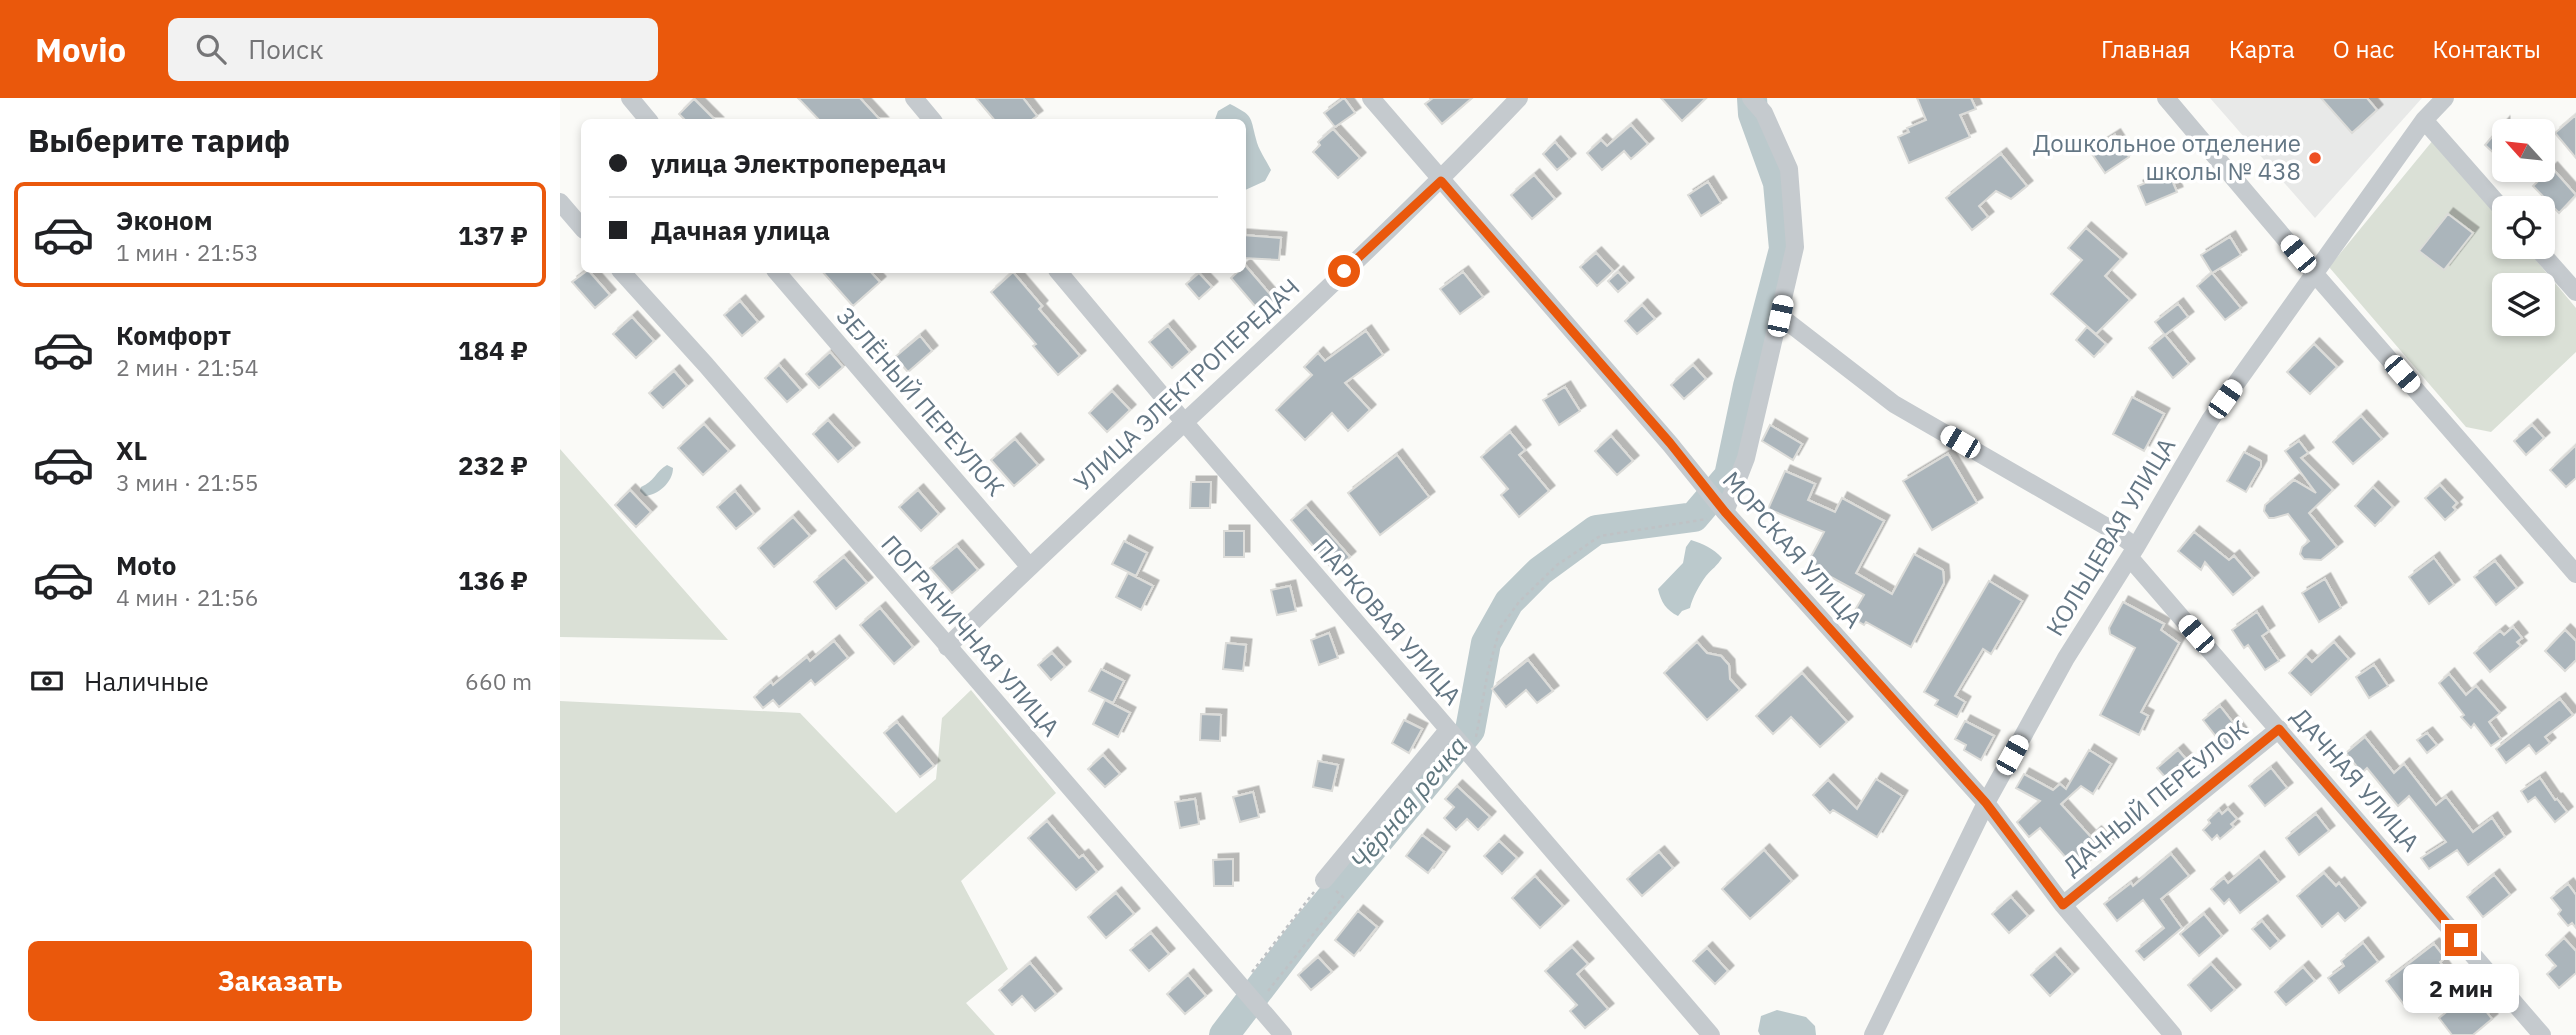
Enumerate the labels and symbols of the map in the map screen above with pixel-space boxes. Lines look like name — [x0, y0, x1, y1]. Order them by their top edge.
north arrow — [2492, 119, 2555, 182]
place label: Дошкольное отделение школы № 438 — [2033, 127, 2301, 187]
marker: Дошкольное отделение школы № 438 — [2307, 150, 2323, 166]
car — [2277, 231, 2320, 277]
route start — [1328, 255, 1360, 287]
street label: УЛИЦА ЭЛЕКТРОПЕРЕДАЧ — [1067, 271, 1306, 497]
car — [1766, 293, 1795, 339]
street label: ЗЕЛЁНЫЙ ПЕРЕУЛОК — [830, 300, 1012, 503]
car — [2381, 351, 2424, 397]
car — [2205, 376, 2246, 422]
car — [1937, 422, 1984, 462]
street label: КОЛЬЦЕВАЯ УЛИЦА — [2038, 431, 2182, 642]
street label: МОРСКАЯ УЛИЦА — [1716, 464, 1870, 634]
street label: ПОГРАНИЧНАЯ УЛИЦА — [875, 528, 1067, 743]
street label: ПАРКОВАЯ УЛИЦА — [1307, 532, 1469, 711]
car — [2175, 611, 2218, 657]
street label: ДАЧНАЯ УЛИЦА — [2285, 701, 2427, 858]
street label: ДАЧНЫЙ ПЕРЕУЛОК — [2056, 713, 2255, 882]
water label: Чёрная речка — [1342, 729, 1474, 876]
car — [1993, 732, 2032, 778]
route end — [2445, 924, 2477, 956]
callout: 2 мин — [2403, 964, 2519, 1014]

